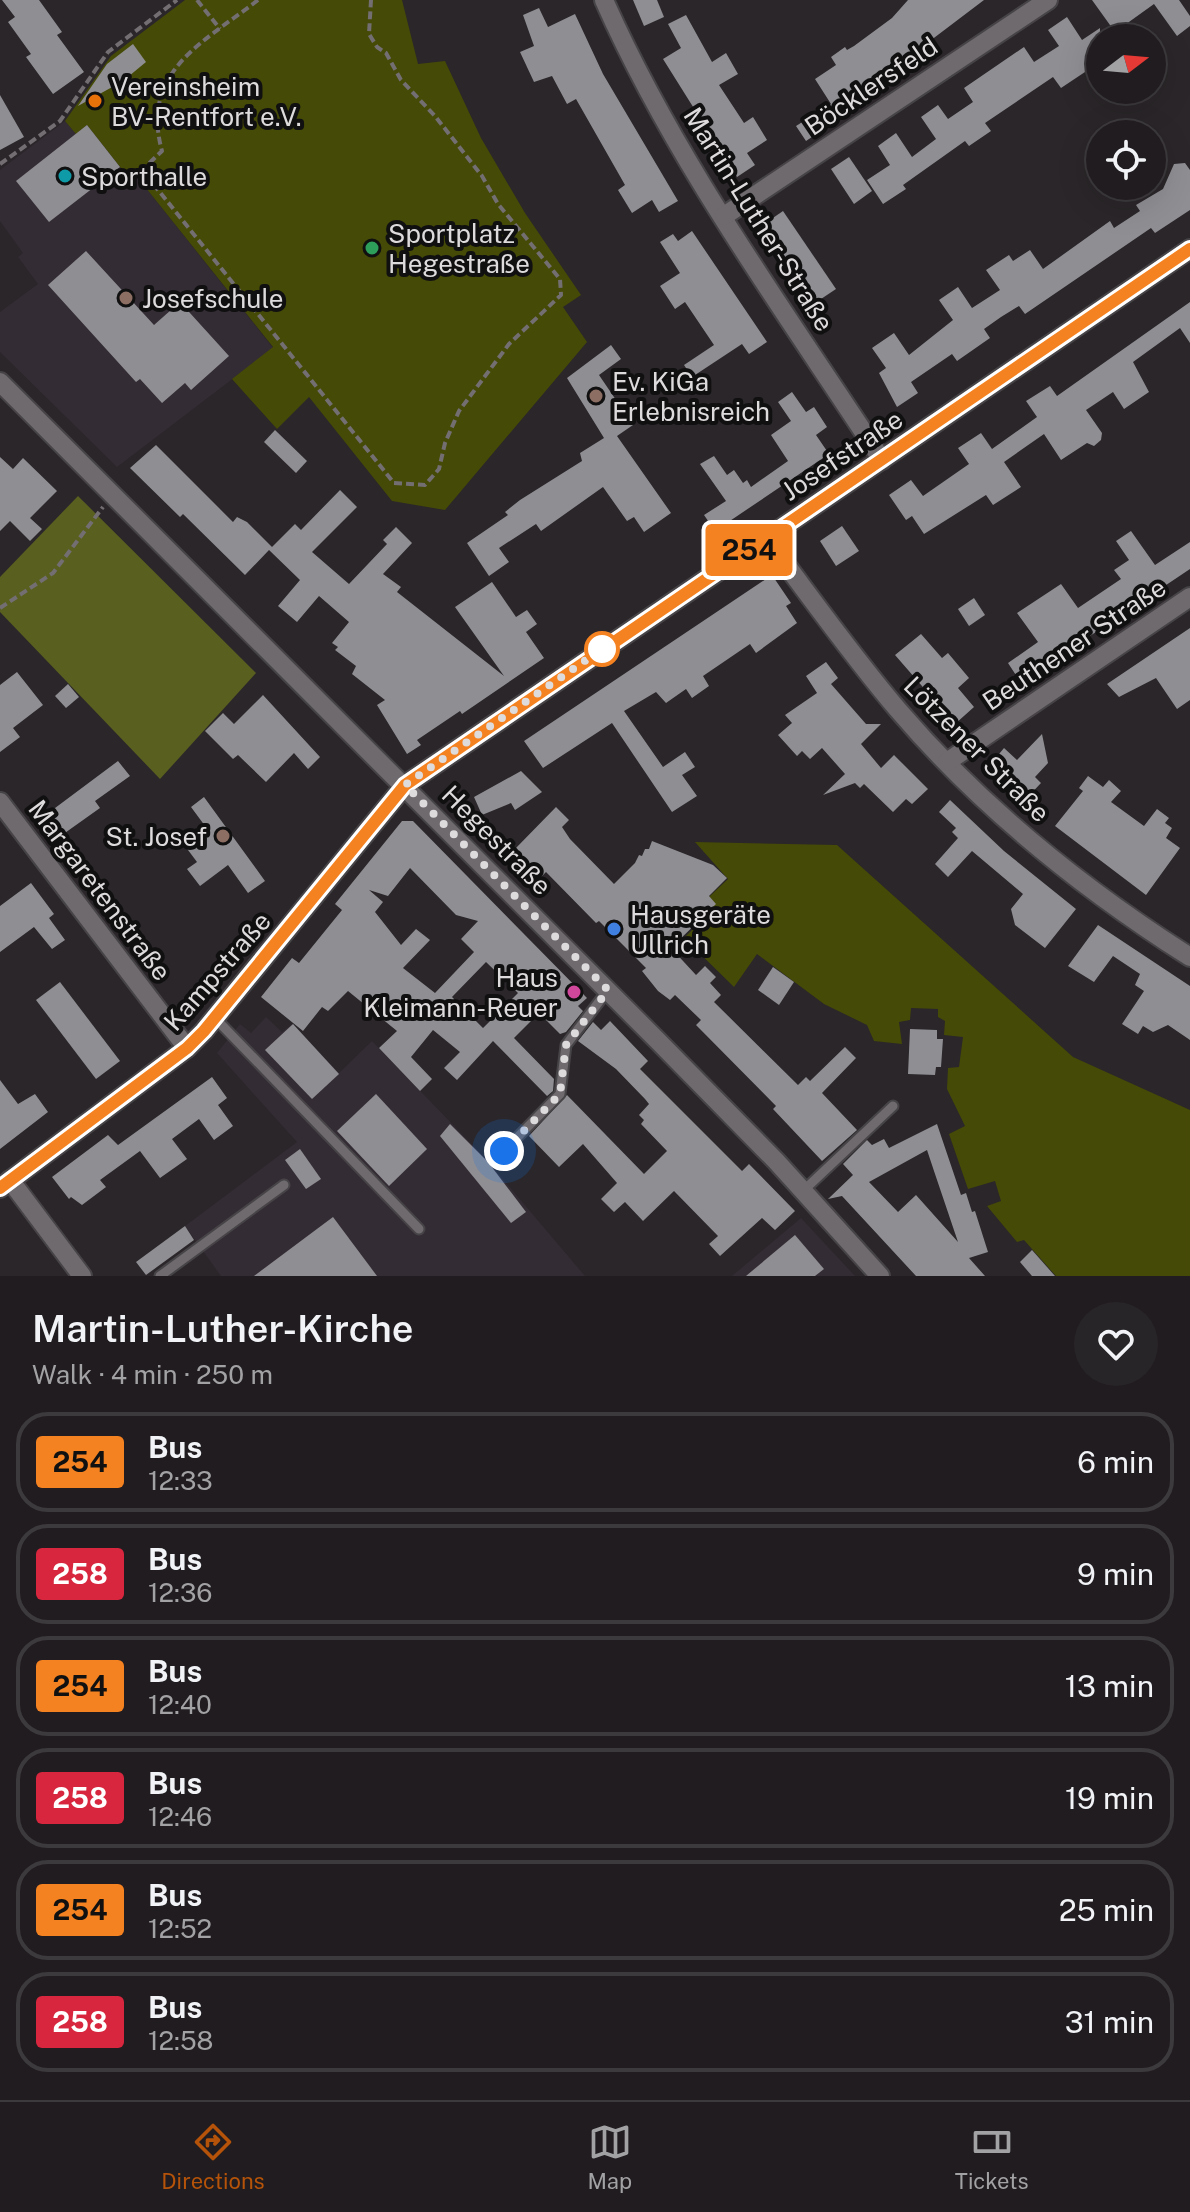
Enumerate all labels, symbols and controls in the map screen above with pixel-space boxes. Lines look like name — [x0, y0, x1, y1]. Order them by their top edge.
north arrow — [1086, 24, 1166, 104]
map controls — [1086, 24, 1166, 200]
street label: Böcklersfeld — [799, 30, 943, 142]
place label: Vereinsheim BV-Rentfort e.V. — [111, 71, 302, 132]
marker: Vereinsheim BV-Rentfort e.V. — [86, 92, 104, 110]
street label: Martin-Luther-Straße — [678, 101, 840, 337]
button: locate — [1086, 120, 1166, 200]
place label: Sporthalle — [81, 161, 207, 192]
marker: Sporthalle — [56, 167, 74, 185]
place label: Sportplatz Hegestraße — [388, 218, 530, 279]
marker: Sportplatz Hegestraße — [363, 239, 381, 257]
place label: Josefschule — [142, 283, 284, 314]
marker: Josefschule — [117, 289, 135, 307]
place label: Ev. KiGa Erlebnisreich — [612, 366, 770, 427]
marker: Ev. KiGa Erlebnisreich — [587, 387, 605, 405]
street label: Josefstraße — [776, 403, 908, 507]
line badge: 254 — [703, 524, 795, 576]
text: 254 — [721, 533, 777, 566]
street label: Beuthener Straße — [976, 571, 1172, 717]
unlabelled marker — [585, 632, 619, 666]
street label: Lötzener Straße — [898, 670, 1056, 828]
street label: Hegestraße — [436, 779, 558, 901]
street label: Margaretenstraße — [22, 794, 178, 986]
place label: St. Josef — [106, 821, 207, 852]
marker: St. Josef — [214, 827, 232, 845]
place label: Hausgeräte Ullrich — [630, 899, 771, 960]
street label: Kampstraße — [157, 905, 277, 1037]
marker: Hausgeräte Ullrich — [605, 920, 623, 938]
place label: Haus Kleimann-Reuer — [363, 962, 558, 1023]
marker: Haus Kleimann-Reuer — [565, 983, 583, 1001]
your location — [484, 1131, 524, 1171]
button: heart — [1074, 1302, 1158, 1386]
text: Martin-Luther-Kirche — [32, 1306, 413, 1351]
text: Walk · 4 min · 250 m — [32, 1359, 273, 1390]
text: Bus — [148, 1429, 202, 1465]
text: 6 min — [1077, 1444, 1154, 1480]
text: 254 — [52, 1445, 108, 1478]
text: 12:33 — [148, 1465, 213, 1496]
text: Bus — [148, 1541, 202, 1577]
text: 9 min — [1077, 1556, 1154, 1592]
text: 258 — [52, 1557, 108, 1590]
text: 12:36 — [148, 1577, 212, 1608]
text: Bus — [148, 1653, 202, 1689]
text: 13 min — [1065, 1668, 1154, 1704]
text: 254 — [52, 1669, 108, 1702]
text: 12:40 — [148, 1689, 212, 1720]
text: Bus — [148, 1765, 202, 1801]
text: 19 min — [1065, 1780, 1154, 1816]
text: 258 — [52, 1781, 108, 1814]
text: 12:46 — [148, 1801, 212, 1832]
text: Bus — [148, 1877, 202, 1913]
text: 25 min — [1059, 1892, 1154, 1928]
text: 254 — [52, 1893, 108, 1926]
text: 12:52 — [148, 1913, 212, 1944]
text: Bus — [148, 1989, 202, 2025]
text: 31 min — [1065, 2004, 1154, 2040]
text: 258 — [52, 2005, 108, 2038]
text: 12:58 — [148, 2025, 213, 2056]
tab: Directions — [161, 2120, 265, 2194]
tab: Map — [587, 2120, 632, 2194]
tab: Tickets — [955, 2120, 1029, 2194]

